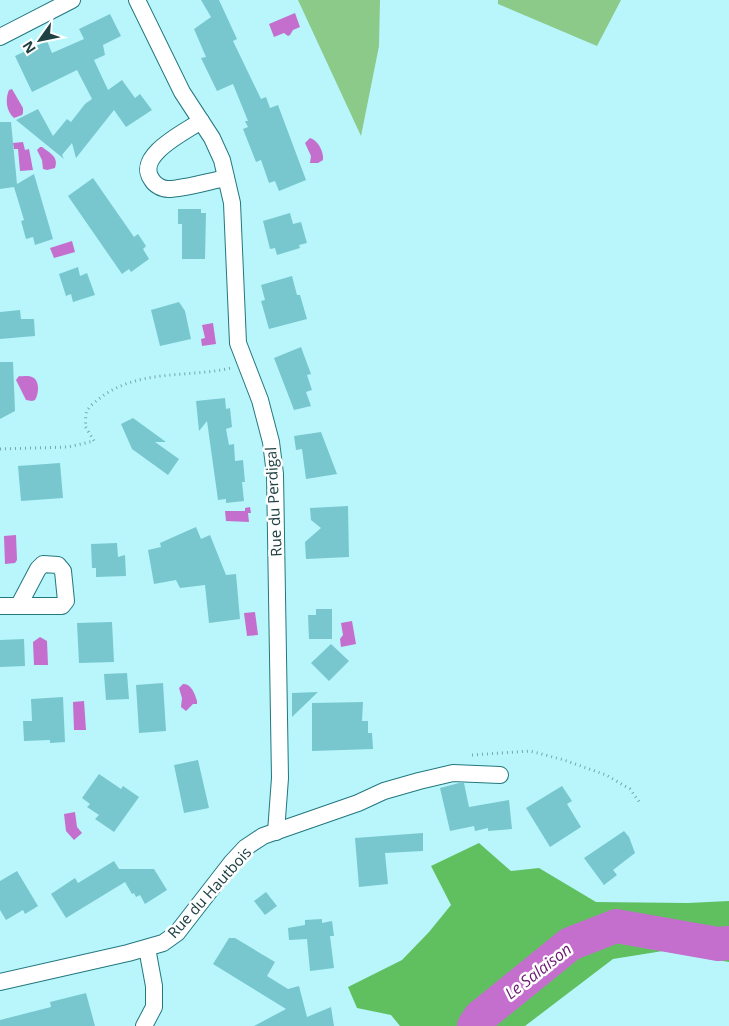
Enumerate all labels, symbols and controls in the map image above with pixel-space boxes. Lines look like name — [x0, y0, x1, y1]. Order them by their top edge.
north arrow — [15, 15, 65, 65]
text: N — [18, 37, 40, 57]
street label: Rue du Perdigal — [260, 447, 286, 557]
street label: Rue du Hautbois — [163, 842, 255, 942]
water label: Le Salaison — [500, 938, 576, 1004]

